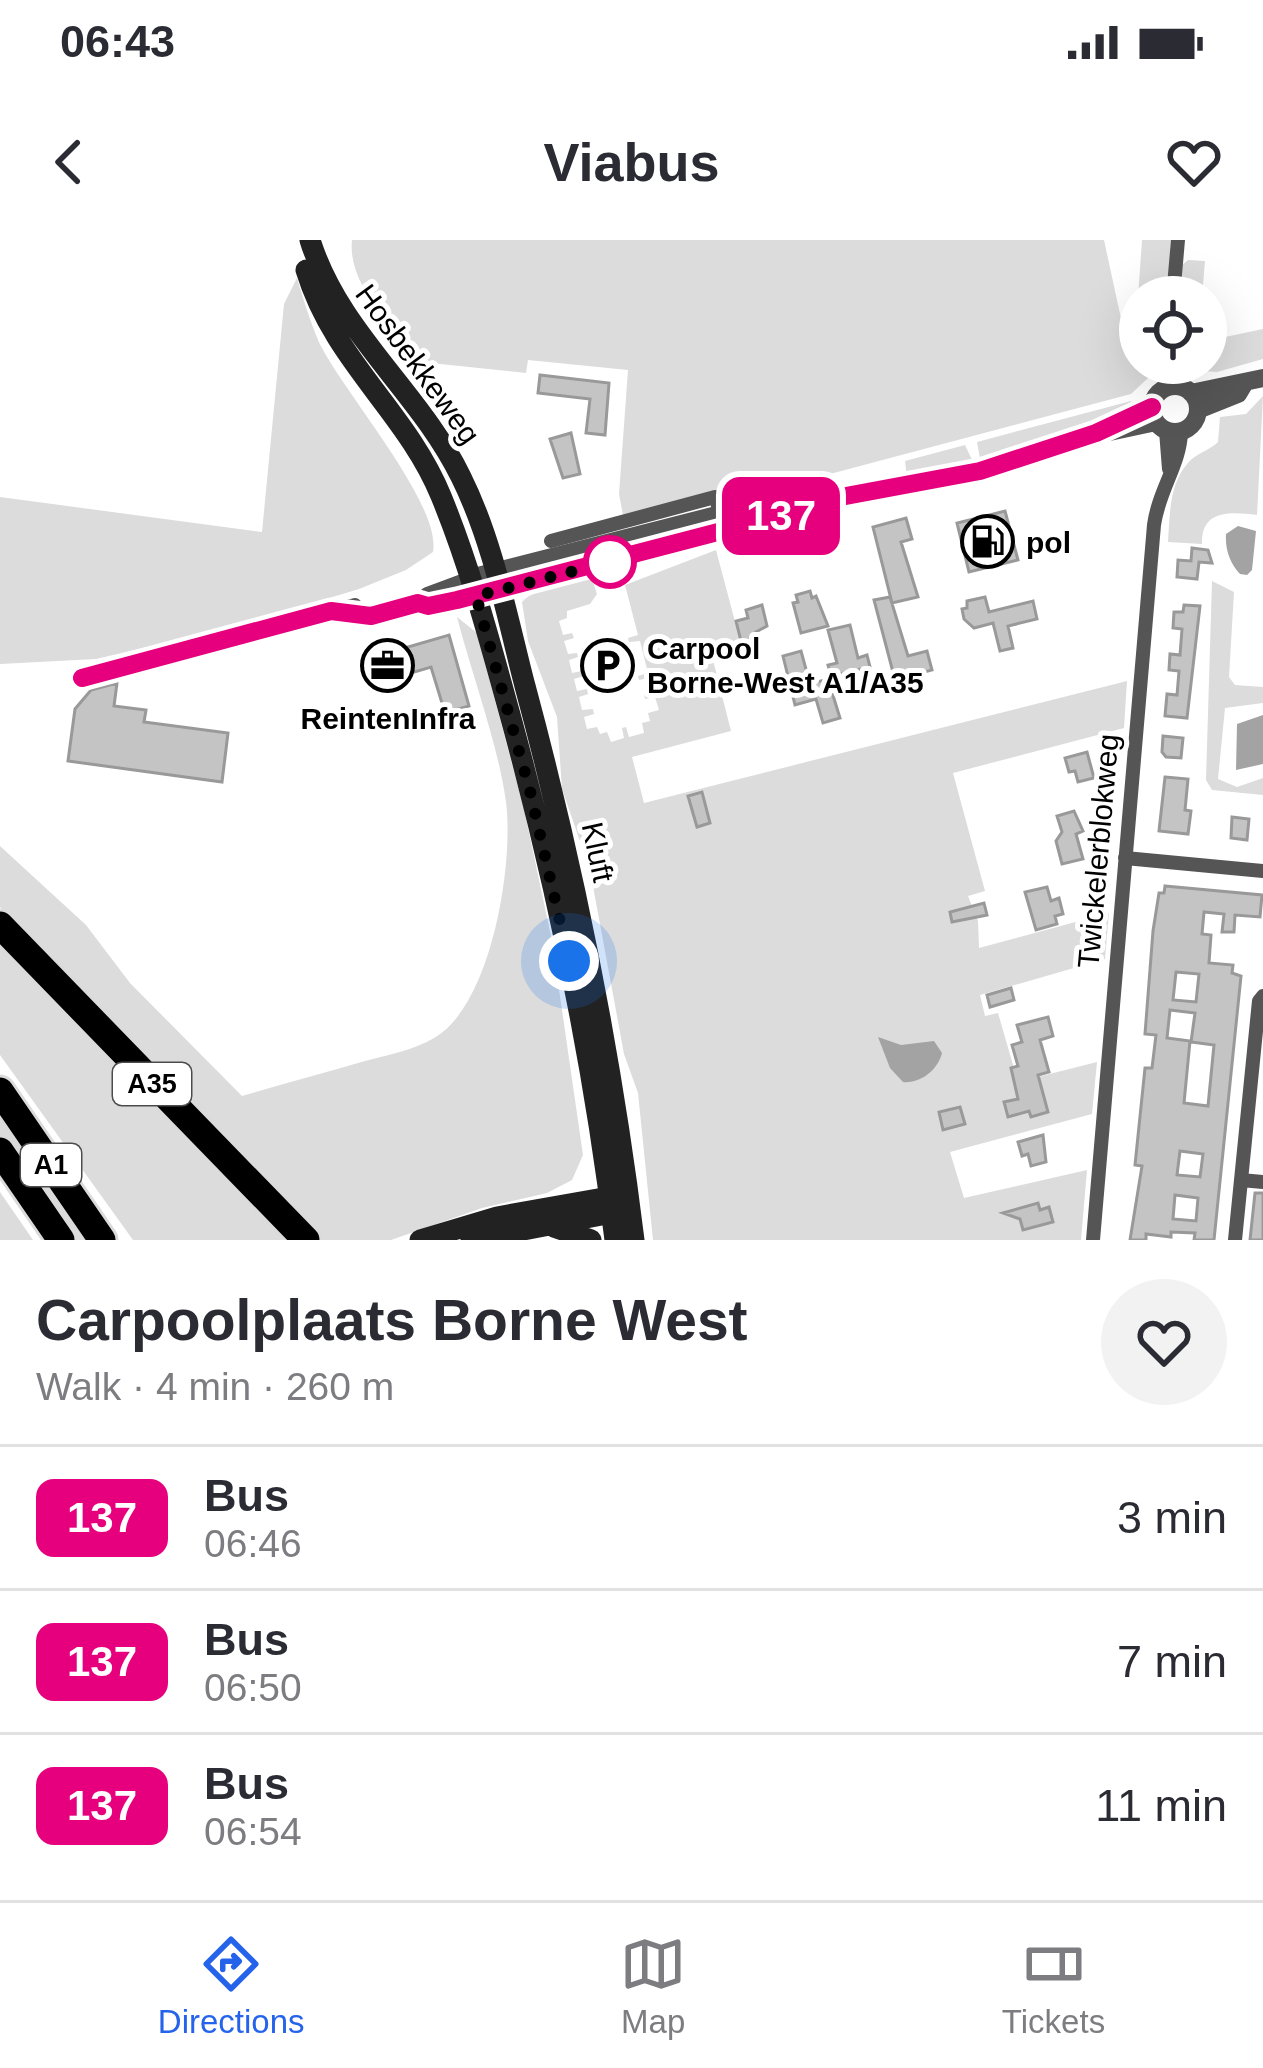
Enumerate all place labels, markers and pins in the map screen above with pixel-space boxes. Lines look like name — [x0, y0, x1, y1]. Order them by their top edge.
fuel station icon: pol — [959, 514, 1015, 570]
place label: pol — [1026, 526, 1071, 559]
unlabelled marker — [585, 537, 635, 587]
place label: Carpool Borne-West A1/A35 — [647, 632, 924, 699]
parking icon: Carpool Borne-West A1/A35 — [580, 637, 636, 693]
office icon: ReintenInfra — [360, 638, 416, 694]
place label: ReintenInfra — [300, 702, 476, 735]

